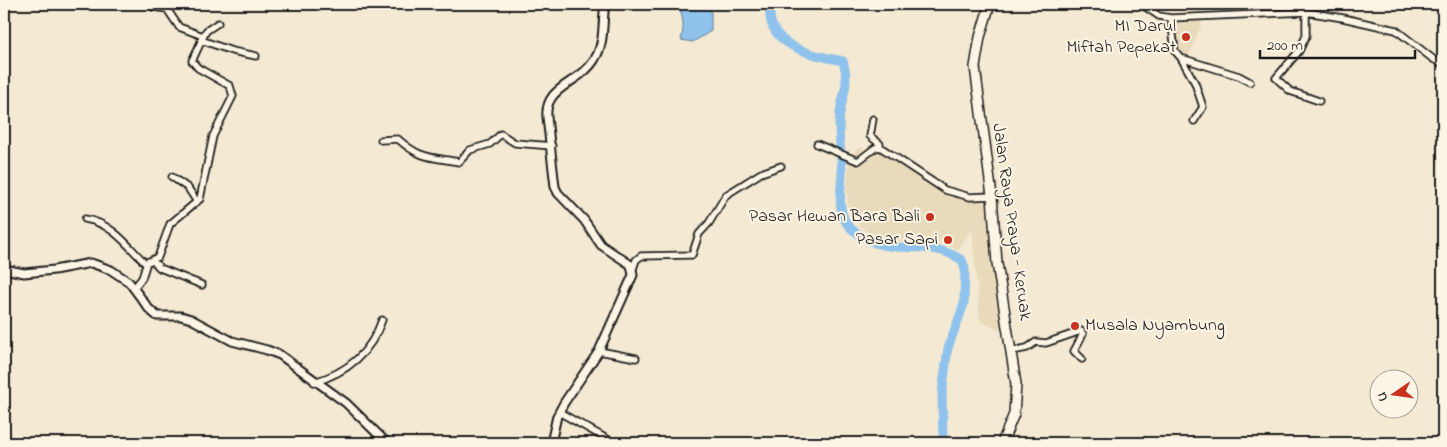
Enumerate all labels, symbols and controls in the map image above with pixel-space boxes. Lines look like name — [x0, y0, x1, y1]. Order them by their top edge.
place label: MI Darul Miftah Pepekat — [1066, 14, 1176, 61]
scale bar — [1260, 28, 1414, 60]
marker: MI Darul Miftah Pepekat — [1180, 31, 1192, 43]
text: 200 m — [1267, 35, 1303, 57]
street label: Jalan Raya Praya - Keruak — [984, 122, 1038, 322]
place label: Pasar Hewan Bara Bali — [749, 204, 920, 230]
marker: Pasar Hewan Bara Bali — [924, 211, 936, 223]
place label: Pasar Sapi — [856, 227, 938, 253]
marker: Pasar Sapi — [942, 234, 954, 246]
place label: Musala Nyambung — [1085, 313, 1225, 340]
marker: Musala Nyambung — [1069, 320, 1081, 332]
north arrow — [1370, 370, 1420, 420]
text: U — [1372, 390, 1394, 403]

